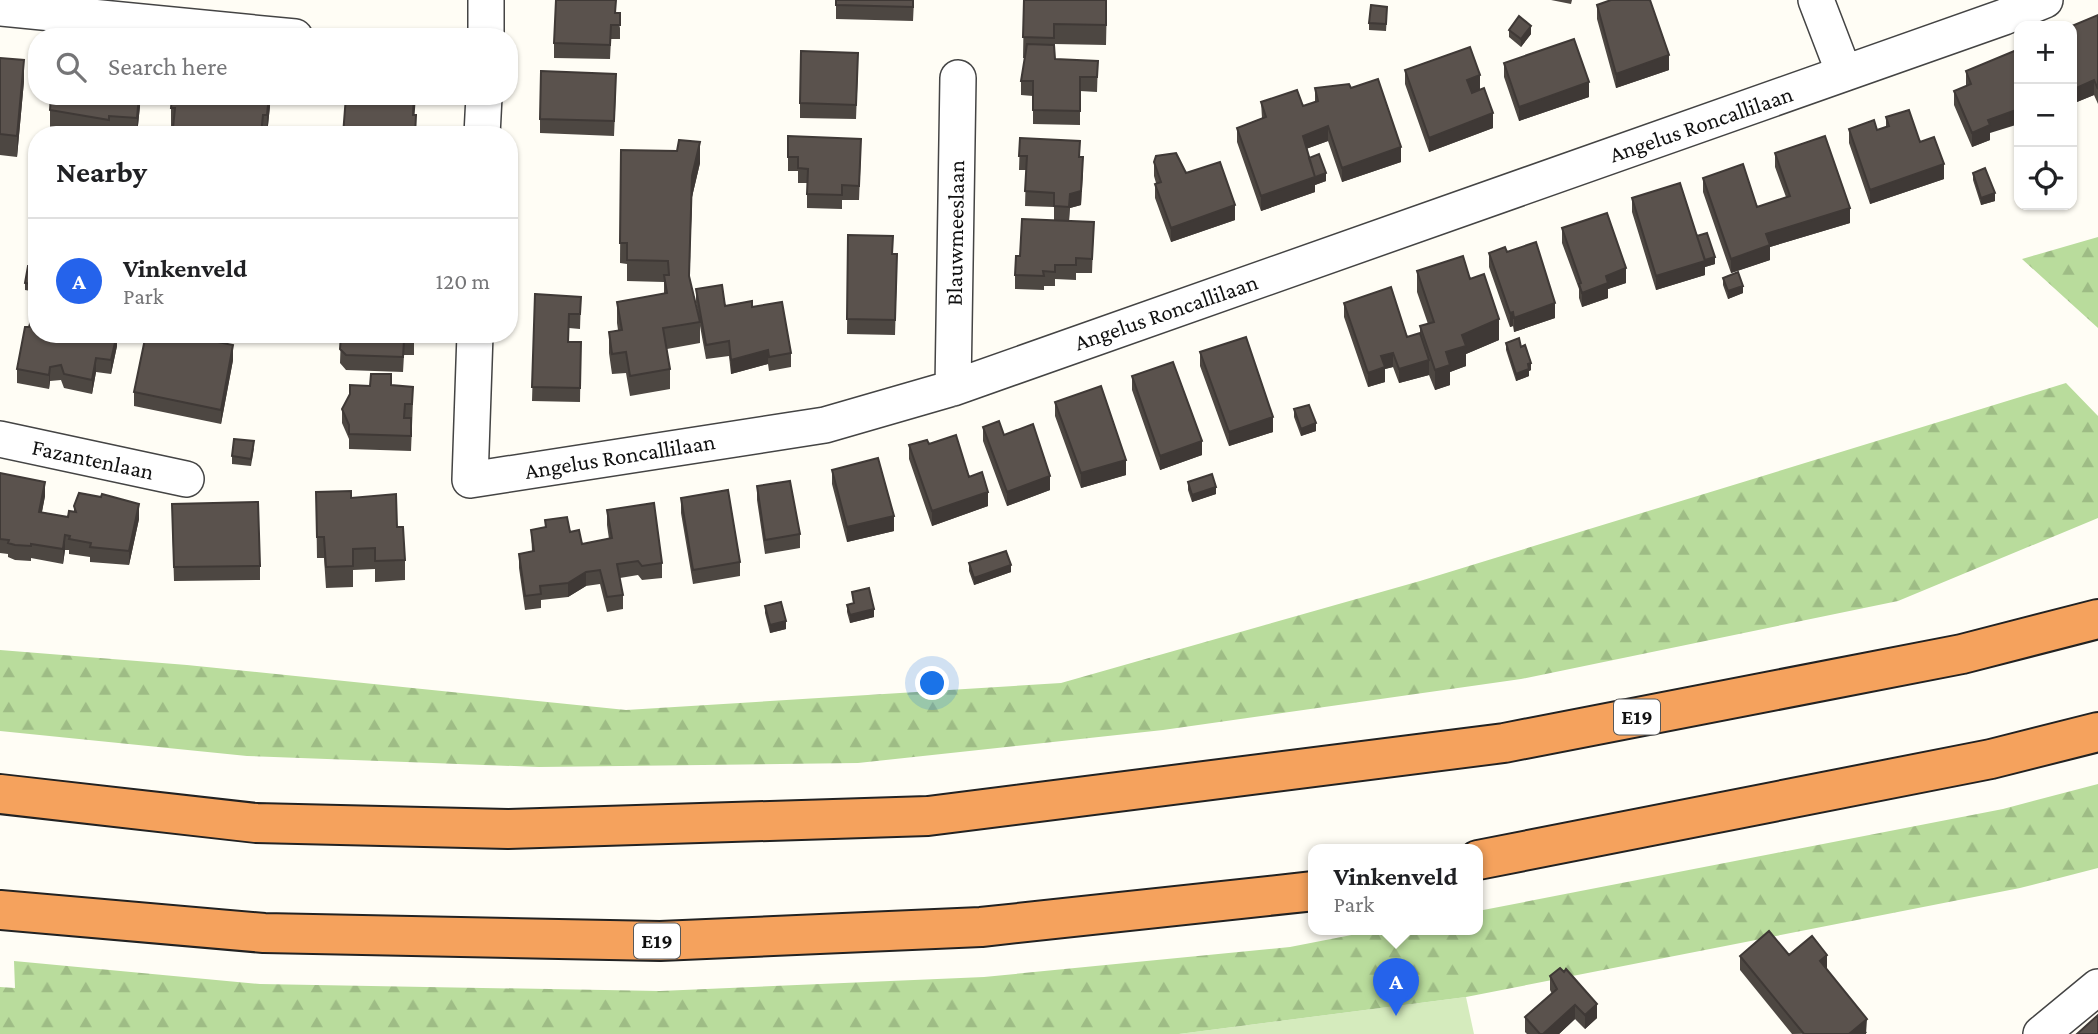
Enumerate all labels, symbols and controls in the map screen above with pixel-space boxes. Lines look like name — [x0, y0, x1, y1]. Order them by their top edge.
map controls — [2014, 21, 2077, 210]
button: + — [2014, 21, 2077, 84]
search box — [28, 28, 518, 105]
icon: search — [52, 48, 90, 86]
text: Search here — [108, 52, 227, 81]
street label: Angelus Roncallilaan — [1606, 80, 1796, 168]
button: − — [2014, 84, 2077, 147]
button: locate — [2014, 147, 2077, 210]
text: Nearby — [56, 155, 147, 188]
street label: Blauwmeeslaan — [941, 160, 969, 306]
text: Vinkenveld — [123, 254, 247, 283]
text: A — [72, 268, 86, 294]
text: 120 m — [436, 268, 490, 294]
street label: Angelus Roncallilaan — [1071, 268, 1261, 356]
text: Park — [123, 283, 164, 309]
street label: Angelus Roncallilaan — [523, 428, 717, 484]
street label: Fazantenlaan — [30, 433, 156, 485]
your location — [915, 666, 949, 700]
road number: E19 — [1614, 700, 1660, 734]
popup — [1308, 844, 1483, 935]
text: Vinkenveld — [1333, 862, 1458, 891]
text: Park — [1333, 891, 1374, 917]
road number: E19 — [634, 923, 680, 958]
pin: A — [1373, 958, 1419, 1016]

